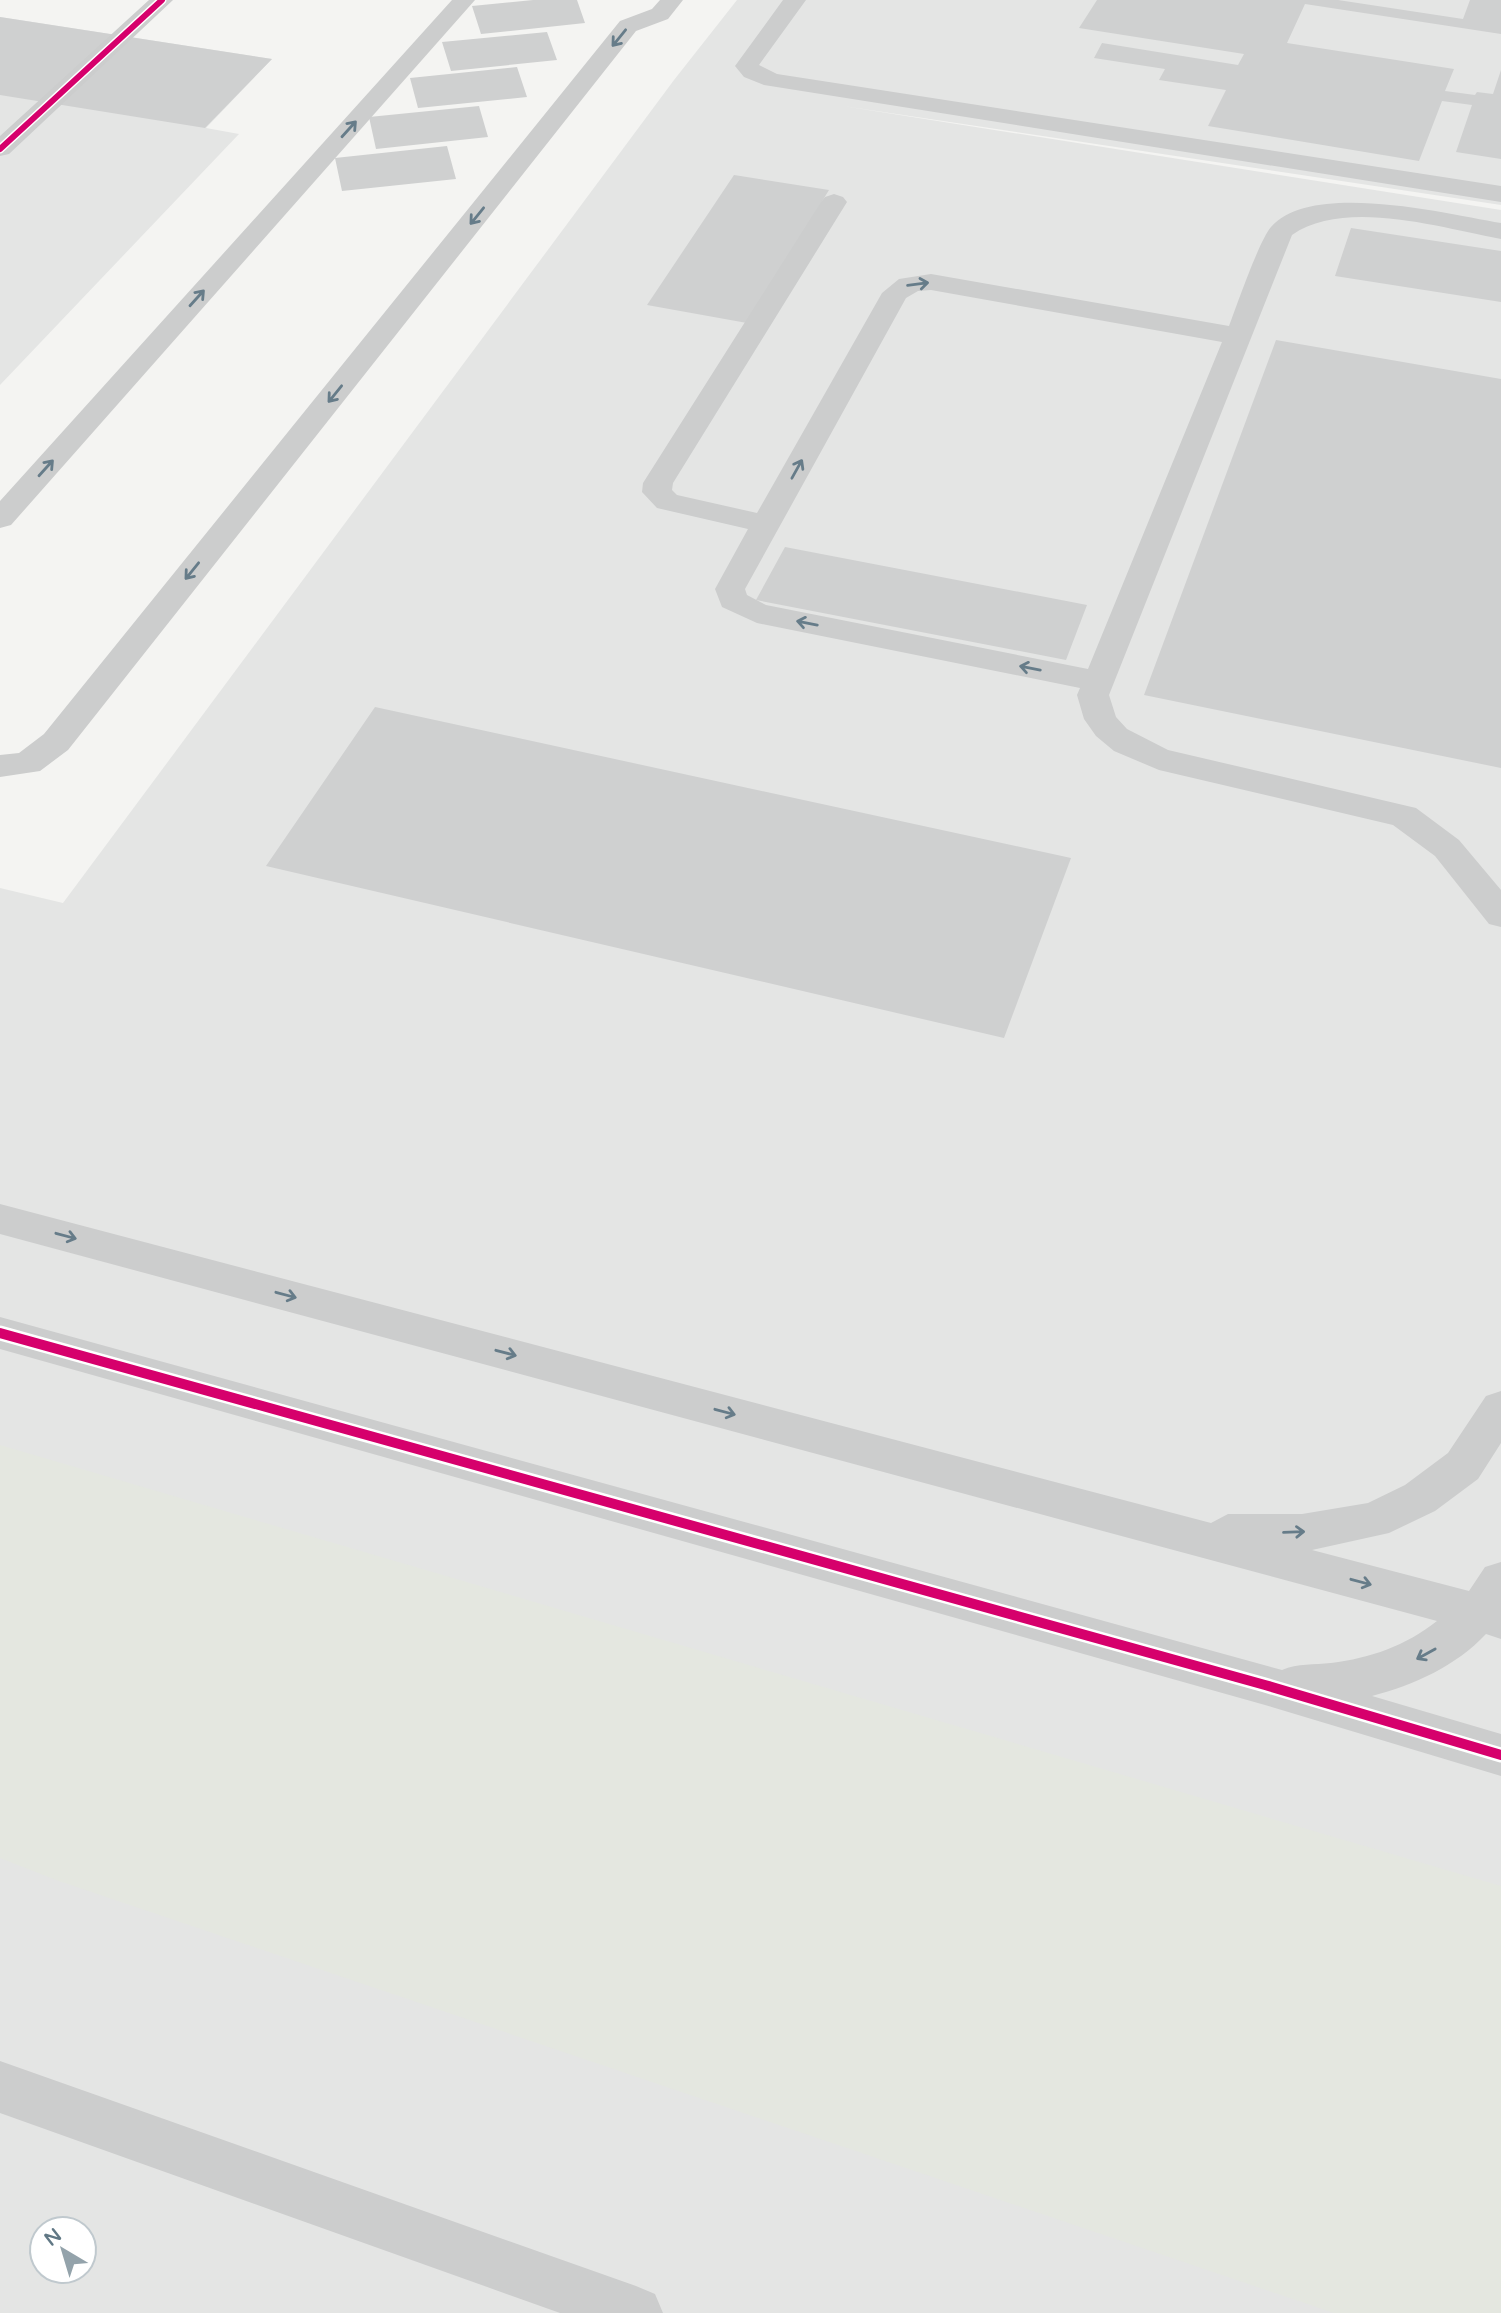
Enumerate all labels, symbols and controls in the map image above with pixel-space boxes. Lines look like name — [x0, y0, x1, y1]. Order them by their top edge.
one-way arrow — [611, 29, 626, 47]
one-way arrow — [341, 120, 357, 138]
one-way arrow — [469, 206, 484, 224]
one-way arrow — [906, 277, 929, 290]
one-way arrow — [189, 290, 205, 308]
one-way arrow — [327, 384, 342, 402]
one-way arrow — [37, 460, 54, 477]
one-way arrow — [790, 460, 804, 480]
one-way arrow — [185, 562, 200, 580]
one-way arrow — [796, 616, 819, 629]
one-way arrow — [1019, 660, 1042, 674]
one-way arrow — [54, 1230, 77, 1243]
one-way arrow — [274, 1289, 297, 1302]
one-way arrow — [494, 1348, 516, 1361]
one-way arrow — [714, 1406, 736, 1419]
one-way arrow — [1282, 1526, 1305, 1539]
one-way arrow — [1349, 1576, 1371, 1589]
one-way arrow — [1416, 1647, 1436, 1661]
north arrow — [28, 2215, 98, 2285]
text: N — [40, 2224, 66, 2251]

